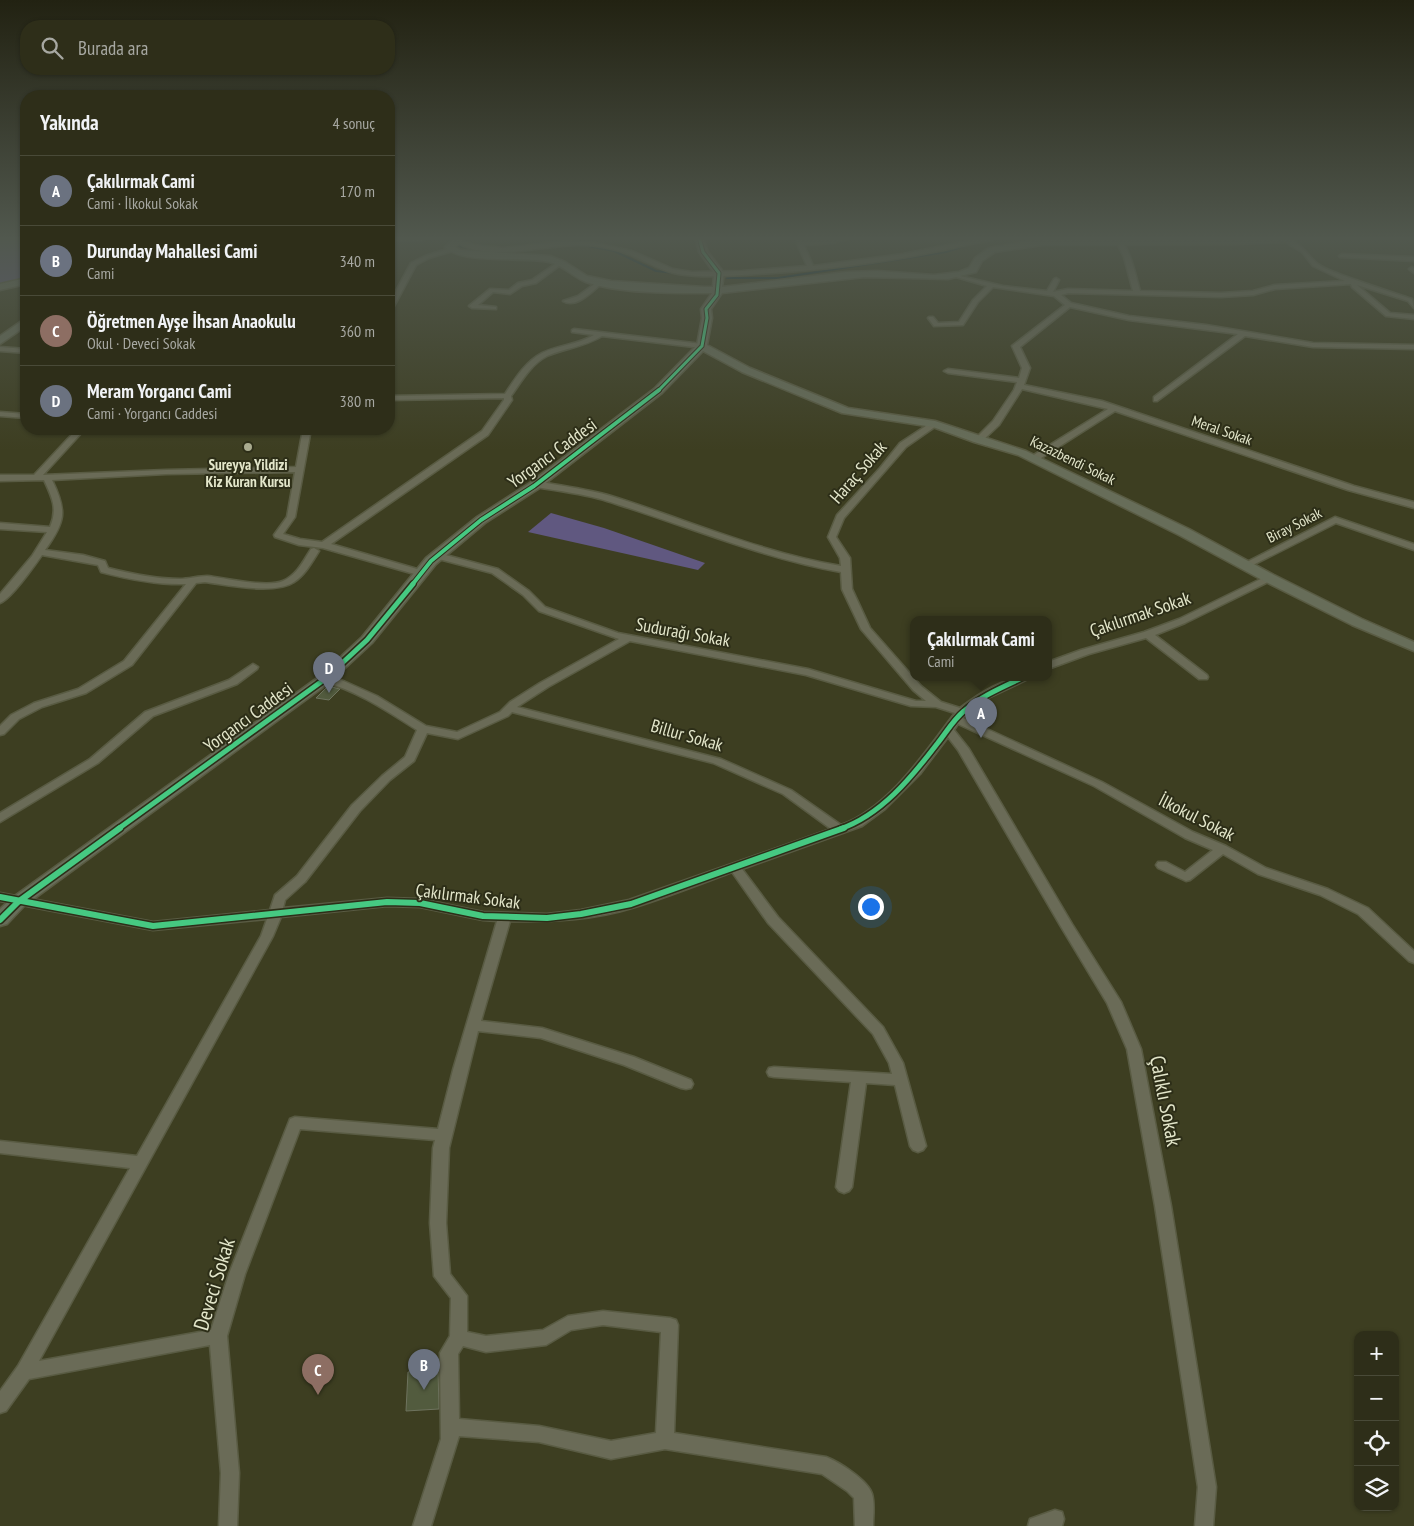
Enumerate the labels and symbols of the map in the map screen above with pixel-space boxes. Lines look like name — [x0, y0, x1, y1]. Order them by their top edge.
street label: Meral Sokak — [1189, 411, 1255, 449]
street label: Yorgancı Caddesi — [503, 413, 601, 493]
street label: Kazazbendi Sokak — [1027, 431, 1119, 489]
street label: Haraç Sokak — [825, 436, 891, 508]
marker: Sureyya Yildizi Kiz Kuran Kursu — [242, 441, 254, 453]
place label: Sureyya Yildizi Kiz Kuran Kursu — [206, 455, 291, 491]
street label: Biray Sokak — [1263, 503, 1325, 547]
street label: Çakılırmak Sokak — [1087, 586, 1193, 642]
street label: Sudurağı Sokak — [634, 612, 732, 652]
pin: D — [313, 652, 345, 693]
street label: Yorgancı Caddesi — [199, 677, 297, 757]
pin: A — [965, 697, 997, 738]
street label: Billur Sokak — [648, 714, 726, 756]
street label: İlkokul Sokak — [1155, 788, 1239, 846]
street label: Çakılırmak Sokak — [414, 878, 522, 914]
your location — [858, 894, 884, 920]
street label: Çalıklı Sokak — [1144, 1053, 1188, 1149]
street label: Deveci Sokak — [187, 1235, 241, 1333]
pin: B — [408, 1349, 440, 1390]
pin: C — [302, 1354, 334, 1395]

